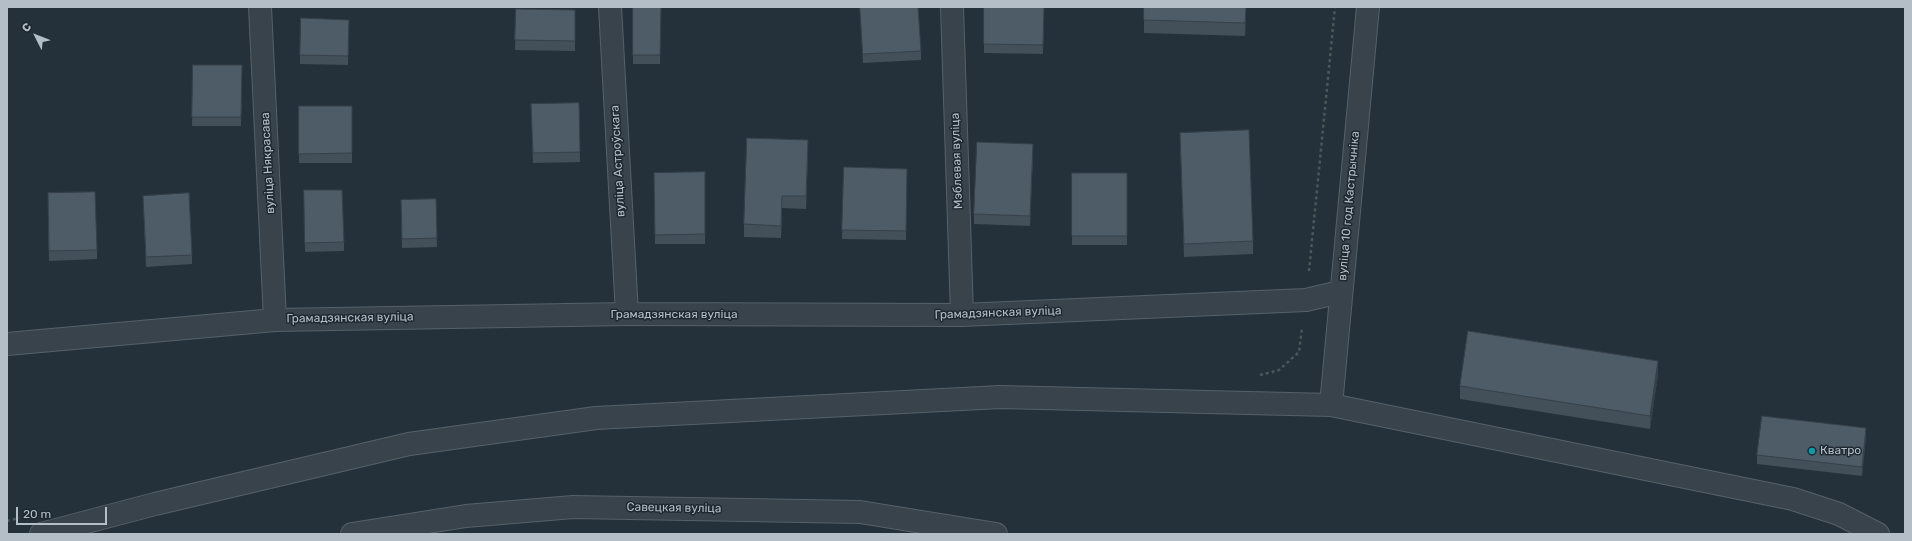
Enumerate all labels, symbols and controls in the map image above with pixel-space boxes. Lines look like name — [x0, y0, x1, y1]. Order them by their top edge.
north arrow — [16, 16, 56, 56]
text: С — [19, 20, 34, 35]
street label: вуліца Астроўскага — [608, 105, 628, 217]
street label: вуліца Някрасава — [258, 112, 278, 214]
street label: Мэблевая вуліца — [948, 113, 966, 209]
street label: вуліца 10 год Кастрычніка — [1335, 131, 1363, 281]
street label: Грамадзянская вуліца — [934, 304, 1062, 322]
street label: Грамадзянская вуліца — [610, 308, 738, 322]
street label: Грамадзянская вуліца — [286, 310, 414, 326]
place label: Кватро — [1820, 444, 1861, 458]
marker: Кватро — [1807, 446, 1817, 456]
scale bar — [18, 499, 109, 525]
street label: Савецкая вуліца — [626, 500, 722, 516]
text: 20 m — [23, 507, 51, 521]

